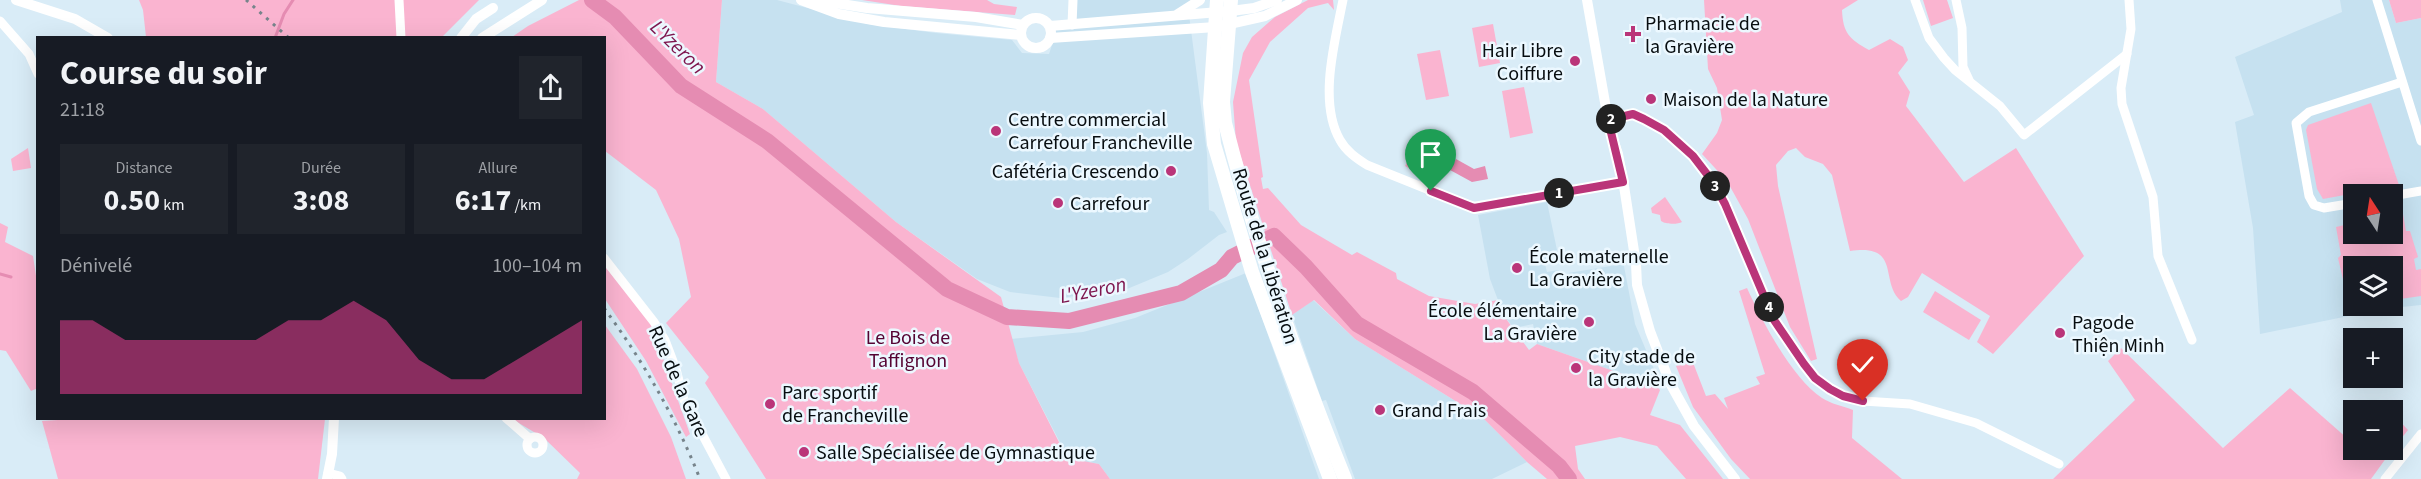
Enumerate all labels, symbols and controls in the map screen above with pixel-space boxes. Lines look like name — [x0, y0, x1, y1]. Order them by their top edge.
place label: Pharmacie de la Gravière — [1645, 10, 1760, 61]
water label: L'Yzeron — [643, 13, 713, 81]
marker: Pharmacie de la Gravière — [1626, 27, 1640, 41]
place label: Hair Libre Coiffure — [1482, 37, 1563, 88]
text: Course du soir — [60, 50, 267, 97]
marker: Hair Libre Coiffure — [1568, 54, 1582, 68]
button: share — [519, 56, 582, 119]
place label: Maison de la Nature — [1663, 86, 1828, 114]
marker: Maison de la Nature — [1644, 92, 1658, 106]
text: 21:18 — [60, 96, 105, 124]
pin: 2 — [1596, 104, 1626, 134]
place label: Centre commercial Carrefour Francheville — [1008, 106, 1193, 157]
text: 2 — [1607, 108, 1615, 130]
marker: Centre commercial Carrefour Francheville — [989, 124, 1003, 138]
pin — [1405, 129, 1456, 191]
icon: arrive — [1414, 138, 1447, 171]
text: Distance — [116, 157, 172, 179]
text: Durée — [301, 157, 341, 179]
text: Allure — [479, 157, 517, 179]
place label: Cafétéria Crescendo — [992, 158, 1159, 186]
marker: Cafétéria Crescendo — [1164, 164, 1178, 178]
street label: Route de la Libération — [1225, 165, 1305, 348]
pin: 3 — [1700, 171, 1730, 201]
text: 3 — [1711, 175, 1719, 197]
pin: 1 — [1544, 178, 1574, 208]
text: 0.50 — [104, 179, 160, 222]
text: 3:08 — [293, 179, 349, 222]
text: 6:17 — [455, 179, 511, 222]
text: 1 — [1555, 182, 1563, 204]
north arrow — [2343, 184, 2403, 244]
map controls — [2343, 184, 2403, 460]
place label: Carrefour — [1070, 190, 1149, 218]
text: km — [160, 194, 184, 216]
text: /km — [511, 194, 541, 216]
marker: Carrefour — [1051, 196, 1065, 210]
place label: École maternelle La Gravière — [1529, 243, 1669, 294]
text: Dénivelé — [60, 252, 132, 280]
text: 100–104 m — [492, 252, 582, 280]
button: layers — [2343, 256, 2403, 316]
marker: École maternelle La Gravière — [1510, 261, 1524, 275]
water label: L'Yzeron — [1057, 269, 1129, 311]
pin: 4 — [1754, 292, 1784, 322]
text: 4 — [1765, 296, 1773, 318]
place label: École élémentaire La Gravière — [1428, 297, 1577, 348]
place label: Pagode Thiện Minh — [2072, 309, 2165, 360]
marker: École élémentaire La Gravière — [1582, 315, 1596, 329]
street label: Rue de la Gare — [641, 321, 715, 442]
park label: Le Bois de Taffignon — [866, 324, 950, 375]
marker: Pagode Thiện Minh — [2053, 326, 2067, 340]
button: + — [2343, 328, 2403, 388]
pin — [1837, 339, 1888, 401]
place label: City stade de la Gravière — [1588, 343, 1695, 394]
icon: check — [1846, 348, 1879, 381]
marker: City stade de la Gravière — [1569, 361, 1583, 375]
place label: Parc sportif de Francheville — [782, 379, 908, 430]
marker: Parc sportif de Francheville — [763, 397, 777, 411]
place label: Grand Frais — [1392, 397, 1486, 425]
button: − — [2343, 400, 2403, 460]
marker: Grand Frais — [1373, 403, 1387, 417]
place label: Salle Spécialisée de Gymnastique — [816, 439, 1095, 467]
marker: Salle Spécialisée de Gymnastique — [797, 445, 811, 459]

